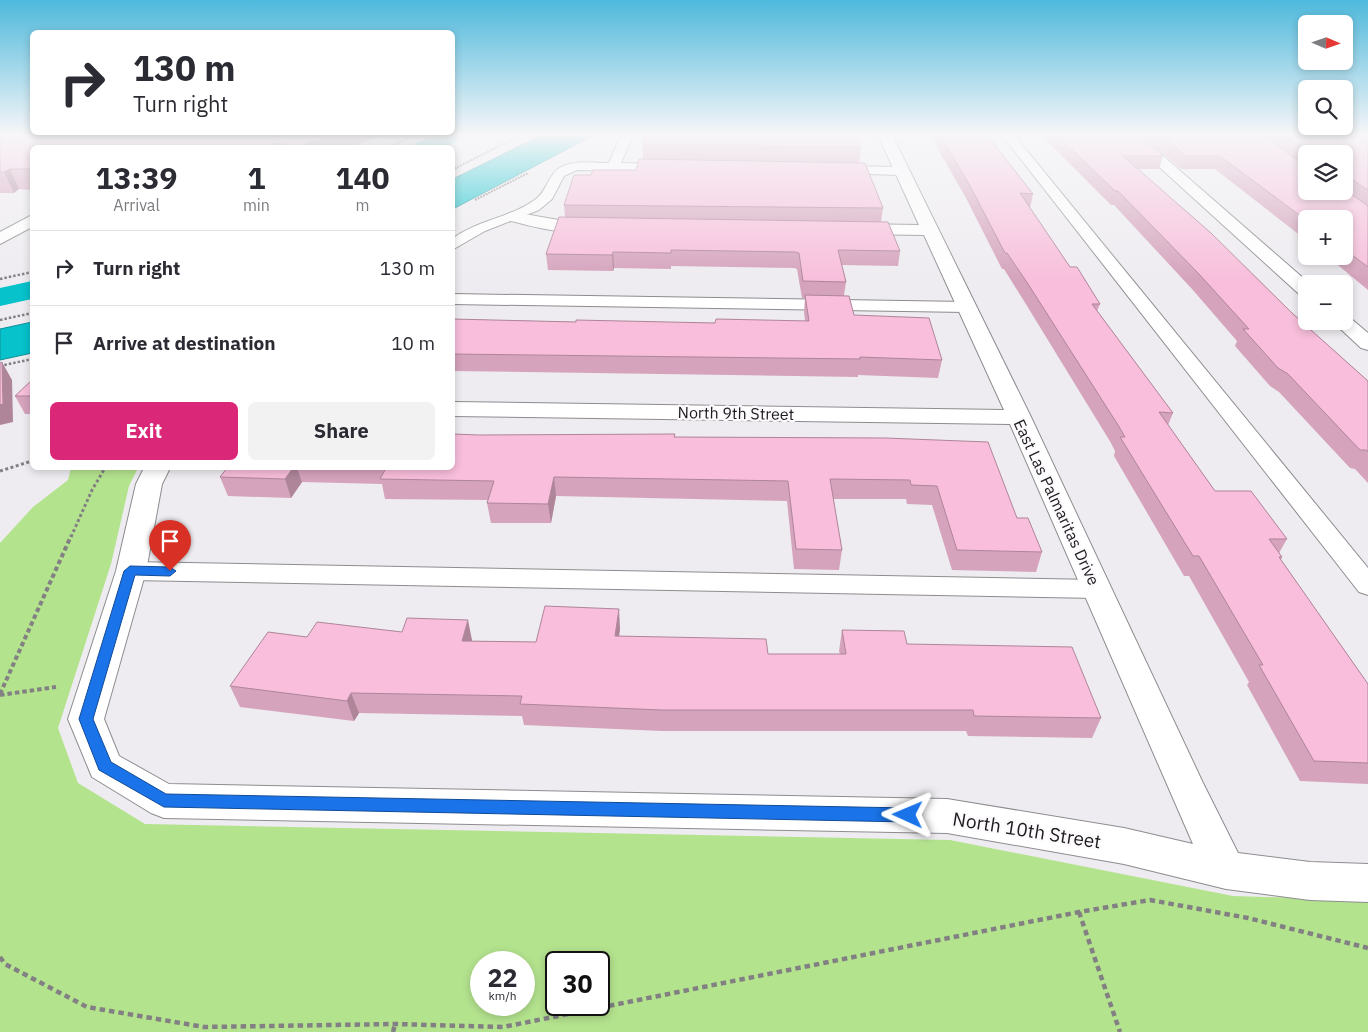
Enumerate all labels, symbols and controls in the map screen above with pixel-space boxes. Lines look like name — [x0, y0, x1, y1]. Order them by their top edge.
north arrow — [1298, 15, 1352, 70]
map controls — [1298, 15, 1353, 330]
text: 130 m — [133, 45, 236, 91]
icon: right — [50, 50, 115, 115]
button: search — [1298, 80, 1353, 135]
text: Turn right — [133, 89, 228, 118]
button: layers — [1298, 145, 1353, 200]
text: 13:39 — [96, 158, 177, 197]
text: 1 — [247, 158, 265, 197]
text: 140 — [335, 158, 389, 197]
text: Arrival — [113, 195, 160, 215]
text: min — [243, 195, 270, 215]
text: m — [355, 195, 369, 215]
button: + — [1298, 210, 1353, 265]
icon: right — [50, 254, 78, 282]
text: Turn right — [93, 256, 180, 280]
text: 130 m — [380, 256, 435, 280]
button: − — [1298, 275, 1353, 330]
icon: arrive — [50, 329, 78, 357]
text: Arrive at destination — [93, 331, 276, 355]
text: 10 m — [391, 331, 435, 355]
button: Exit — [50, 402, 238, 460]
button: Share — [248, 402, 435, 460]
street label: North 9th Street — [678, 402, 794, 424]
street label: East Las Palmaritas Drive — [1010, 416, 1104, 588]
pin — [149, 520, 191, 571]
icon: arrive — [156, 527, 184, 555]
position arrow — [881, 788, 933, 840]
street label: North 10th Street — [951, 806, 1103, 854]
speed limit sign: 30 — [545, 951, 610, 1016]
text: 22 — [487, 961, 518, 994]
text: km/h — [488, 988, 517, 1003]

